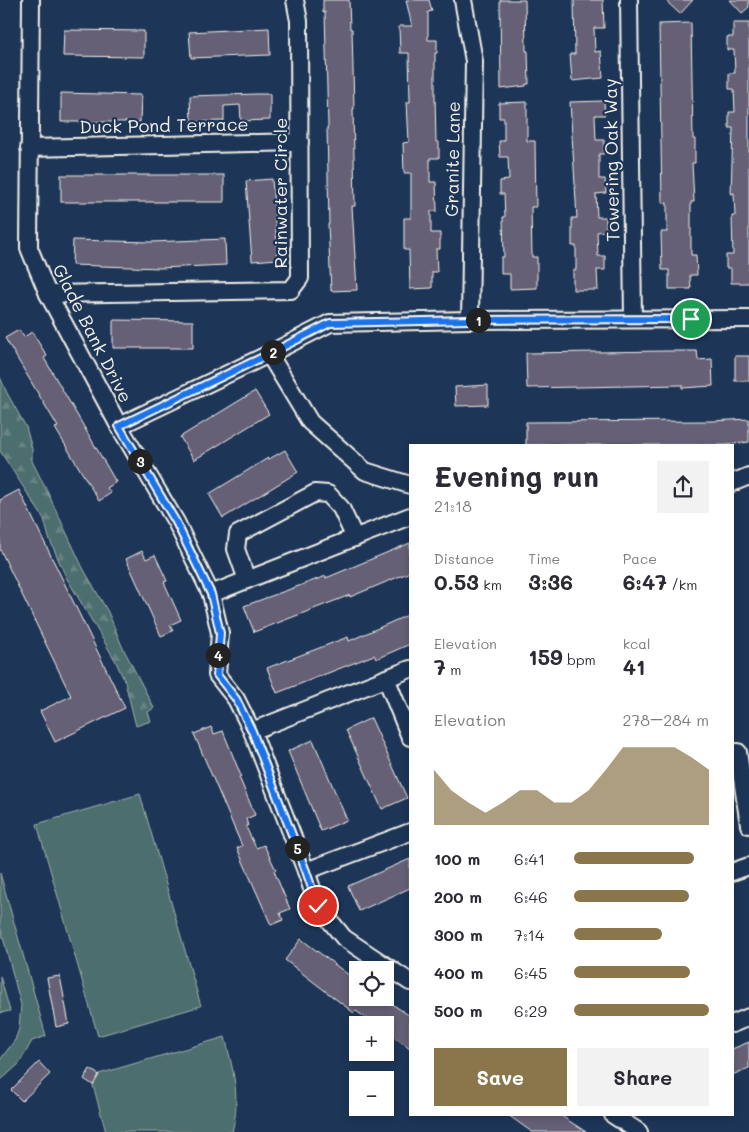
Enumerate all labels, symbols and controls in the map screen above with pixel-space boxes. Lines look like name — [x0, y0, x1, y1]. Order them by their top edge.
street label: Towering Oak Way — [598, 78, 624, 242]
street label: Granite Lane — [439, 101, 465, 217]
street label: Duck Pond Terrace — [79, 112, 249, 138]
street label: Rainwater Circle — [268, 118, 292, 268]
street label: Glade Bank Drive — [48, 260, 138, 406]
pin — [670, 298, 712, 340]
icon: arrive — [677, 305, 705, 333]
pin: 1 — [466, 308, 490, 332]
text: 1 — [475, 311, 482, 330]
pin: 2 — [260, 340, 286, 364]
text: 2 — [270, 343, 277, 362]
pin: 3 — [128, 448, 152, 474]
text: 3 — [136, 452, 145, 471]
text: Evening run — [434, 458, 599, 494]
button: share — [657, 461, 709, 513]
text: 21:18 — [434, 495, 472, 516]
text: Distance — [434, 549, 494, 568]
text: Time — [528, 549, 560, 568]
text: Pace — [623, 549, 657, 568]
text: 0.53 — [434, 568, 479, 595]
text: 3:36 — [528, 568, 573, 595]
text: 6:47 — [623, 568, 667, 595]
text: km — [479, 575, 502, 594]
text: /km — [667, 575, 697, 594]
text: Elevation — [434, 634, 497, 653]
text: kcal — [623, 634, 651, 653]
pin: 4 — [206, 642, 230, 668]
text: 159 — [528, 643, 563, 670]
text: 4 — [214, 646, 223, 665]
text: bpm — [563, 650, 596, 669]
text: 7 — [434, 653, 446, 680]
text: 41 — [623, 653, 645, 680]
text: m — [446, 660, 461, 679]
text: Elevation — [434, 709, 506, 730]
text: 278–284 m — [623, 709, 709, 730]
pin: 5 — [284, 836, 310, 860]
text: 5 — [293, 839, 302, 858]
text: 100 m — [434, 848, 480, 869]
text: 6:41 — [514, 848, 545, 869]
pin — [297, 885, 339, 927]
text: 200 m — [434, 886, 482, 907]
text: 6:46 — [514, 886, 548, 907]
icon: check — [304, 892, 332, 920]
text: 300 m — [434, 924, 483, 945]
text: 7:14 — [514, 924, 544, 945]
map controls — [349, 961, 394, 1116]
button: locate — [349, 961, 394, 1006]
text: 400 m — [434, 962, 483, 983]
text: 6:45 — [514, 962, 547, 983]
text: 500 m — [434, 1000, 482, 1021]
text: 6:29 — [514, 1000, 547, 1021]
button: + — [349, 1016, 394, 1061]
button: Save — [434, 1048, 567, 1106]
button: Share — [577, 1048, 709, 1106]
button: − — [349, 1071, 394, 1116]

